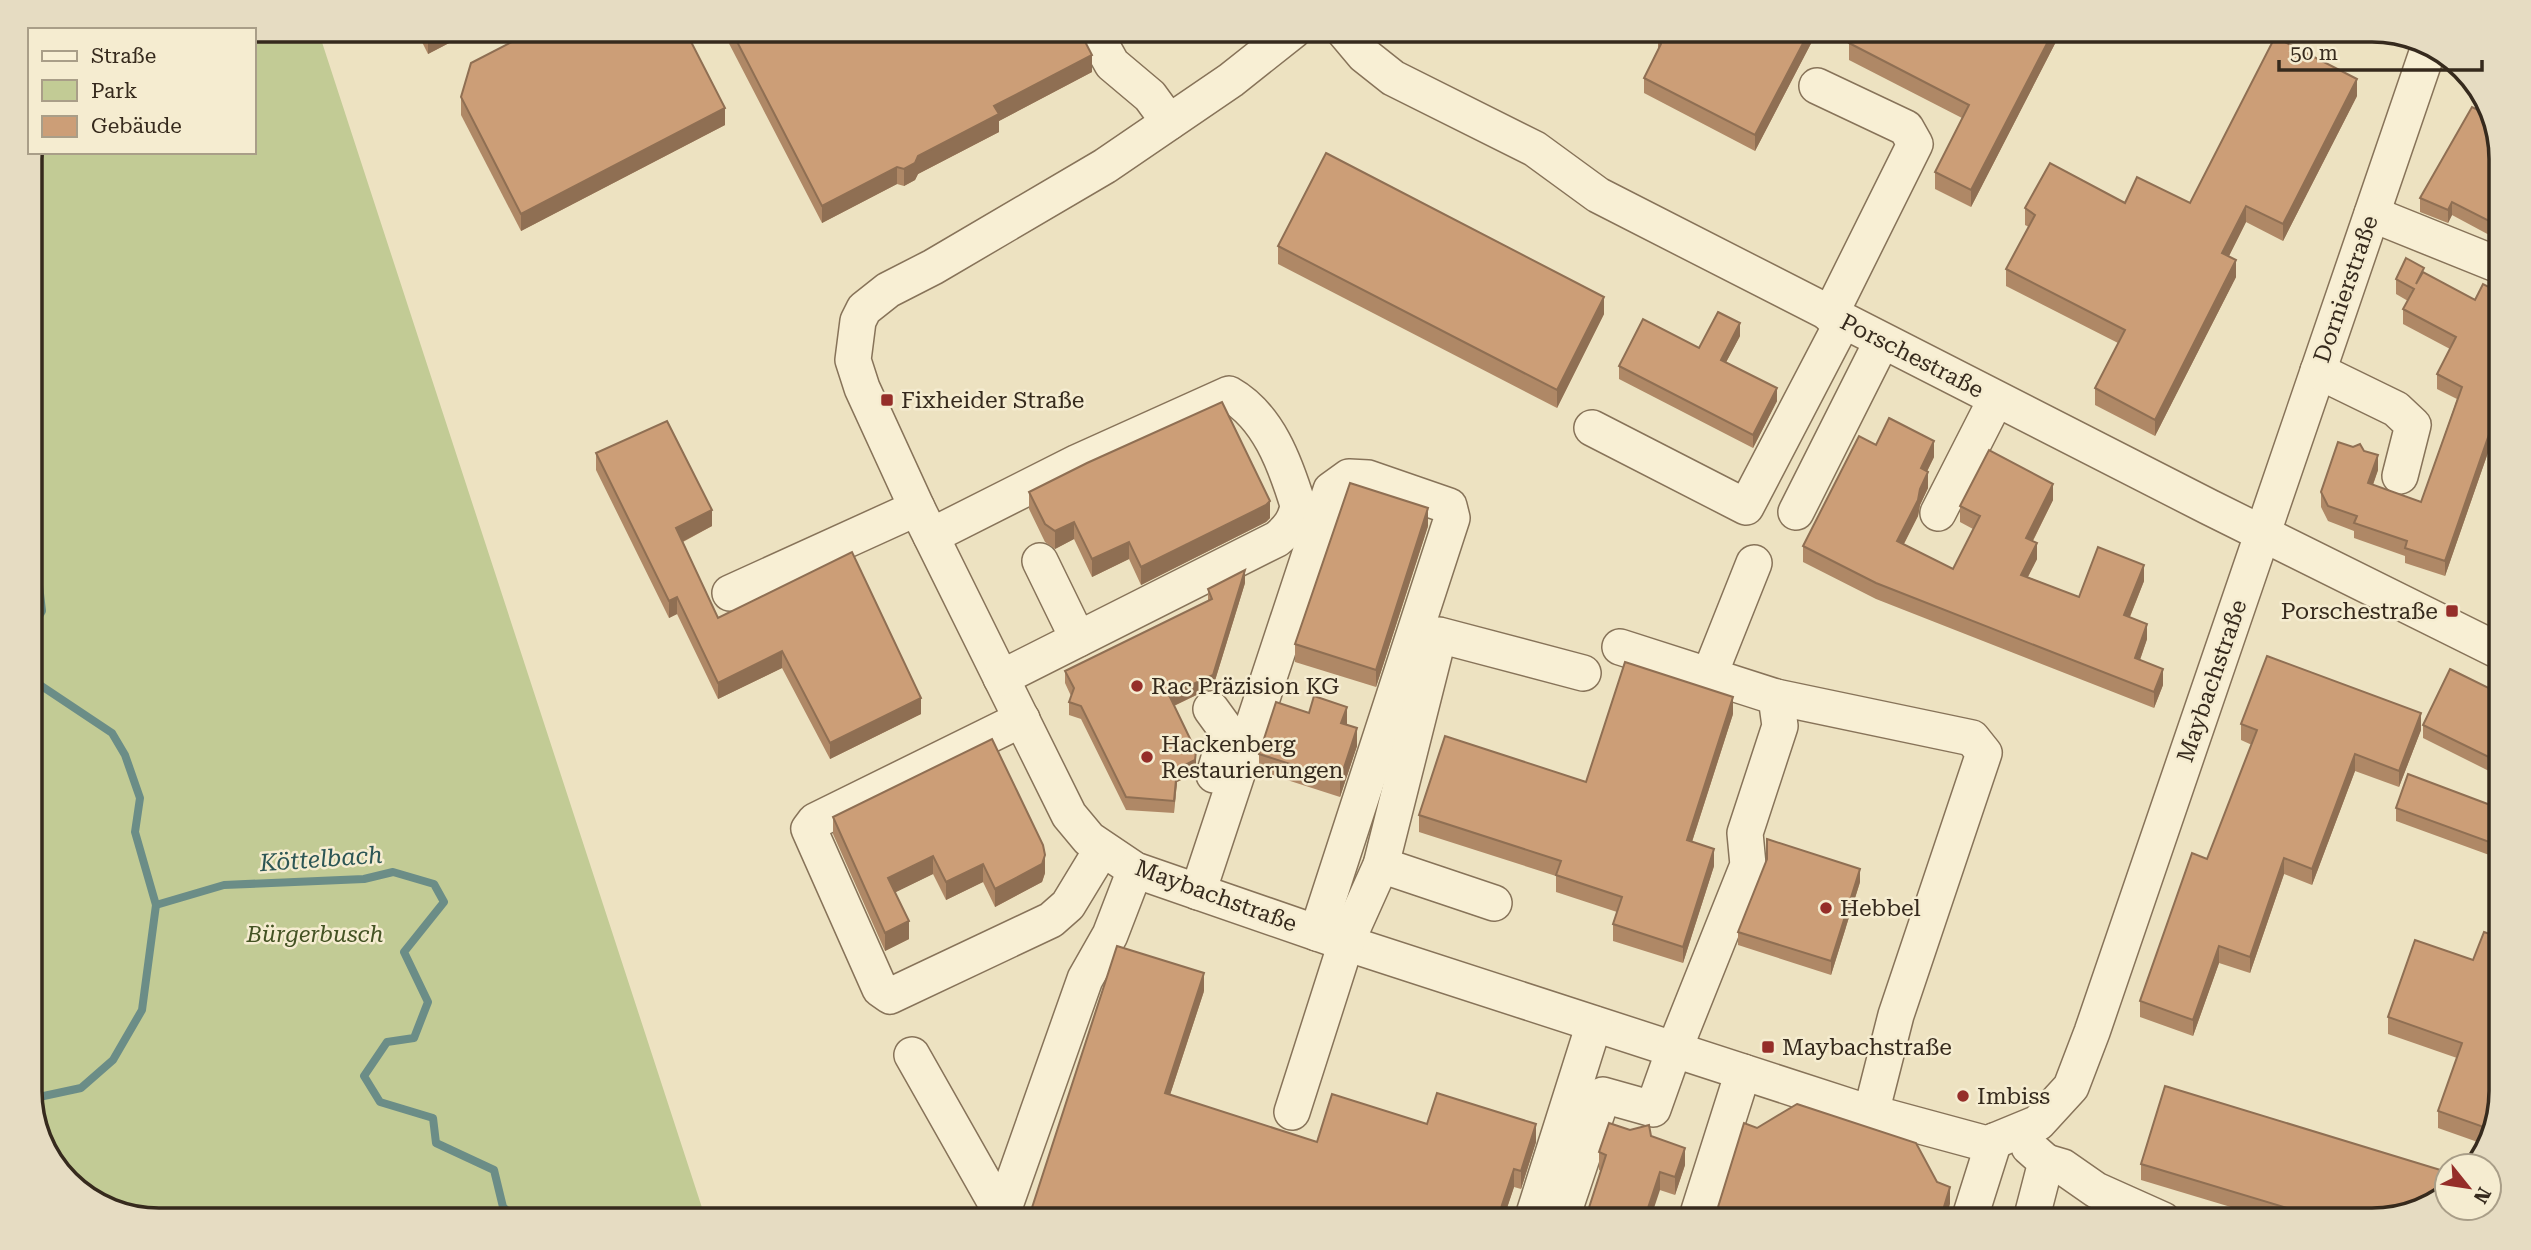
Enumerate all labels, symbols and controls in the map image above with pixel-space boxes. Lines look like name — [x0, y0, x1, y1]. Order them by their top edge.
legend — [28, 28, 256, 154]
scale bar — [2279, 28, 2482, 72]
text: 50 m — [2290, 41, 2338, 65]
text: Straße — [91, 44, 156, 68]
text: Park — [91, 79, 137, 103]
text: Gebäude — [91, 114, 182, 138]
street label: Dornierstraße — [2308, 212, 2384, 366]
street label: Porschestraße — [1836, 308, 1988, 404]
place label: Fixheider Straße — [901, 387, 1084, 414]
marker: Fixheider Straße — [879, 392, 895, 408]
street label: Maybachstraße — [2172, 596, 2252, 766]
place label: Porschestraße — [2281, 598, 2438, 625]
marker: Porschestraße — [2444, 603, 2460, 619]
place label: Rac Präzision KG — [1151, 673, 1339, 700]
marker: Rac Präzision KG — [1129, 678, 1145, 694]
place label: Hackenberg Restaurierungen — [1161, 731, 1344, 784]
marker: Hackenberg Restaurierungen — [1139, 749, 1155, 765]
water label: Köttelbach — [258, 841, 383, 877]
street label: Maybachstraße — [1132, 854, 1300, 938]
place label: Hebbel — [1840, 895, 1921, 922]
marker: Hebbel — [1818, 900, 1834, 916]
park label: Bürgerbusch — [245, 921, 384, 948]
place label: Maybachstraße — [1782, 1034, 1952, 1061]
marker: Maybachstraße — [1760, 1039, 1776, 1055]
place label: Imbiss — [1977, 1083, 2050, 1110]
marker: Imbiss — [1955, 1088, 1971, 1104]
north arrow — [2433, 1152, 2503, 1222]
text: N — [2468, 1183, 2496, 1208]

